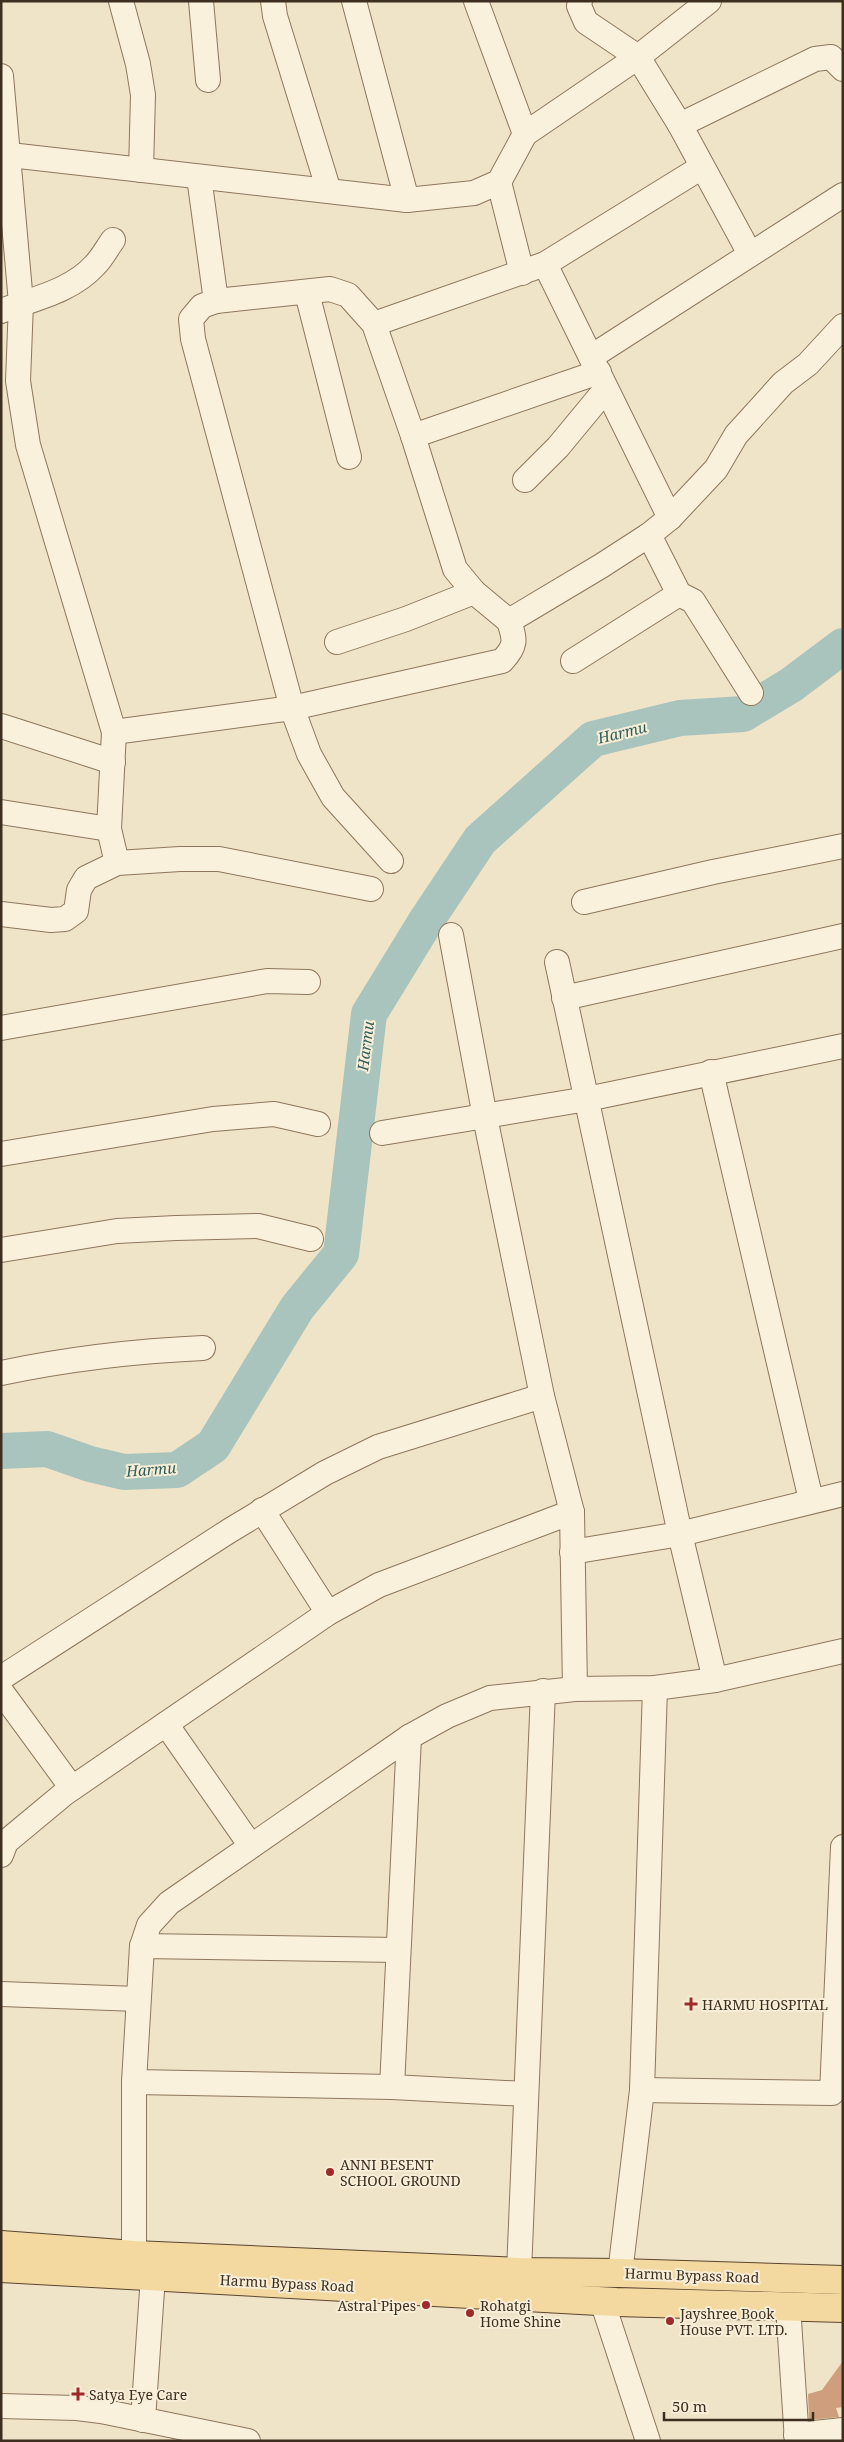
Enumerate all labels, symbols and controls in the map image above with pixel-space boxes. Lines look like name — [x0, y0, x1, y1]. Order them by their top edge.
water label: Harmu — [594, 716, 649, 748]
water label: Harmu — [352, 1020, 378, 1073]
water label: Harmu — [124, 1457, 177, 1481]
place label: HARMU HOSPITAL — [702, 1995, 828, 2014]
marker: HARMU HOSPITAL — [684, 1997, 698, 2011]
place label: ANNI BESENT SCHOOL GROUND — [340, 2155, 461, 2190]
marker: ANNI BESENT SCHOOL GROUND — [324, 2166, 336, 2178]
street label: Harmu Bypass Road — [624, 2263, 760, 2287]
street label: Harmu Bypass Road — [219, 2270, 355, 2296]
place label: Astral Pipes — [337, 2296, 416, 2315]
place label: Rohatgi Home Shine — [480, 2296, 561, 2331]
marker: Astral Pipes — [420, 2299, 432, 2311]
place label: Jayshree Book House PVT. LTD. — [679, 2304, 788, 2339]
marker: Rohatgi Home Shine — [464, 2307, 476, 2319]
marker: Jayshree Book House PVT. LTD. — [664, 2315, 676, 2327]
place label: Satya Eye Care — [89, 2385, 187, 2404]
marker: Satya Eye Care — [71, 2387, 85, 2401]
scale bar — [664, 2390, 813, 2422]
text: 50 m — [672, 2396, 707, 2416]

